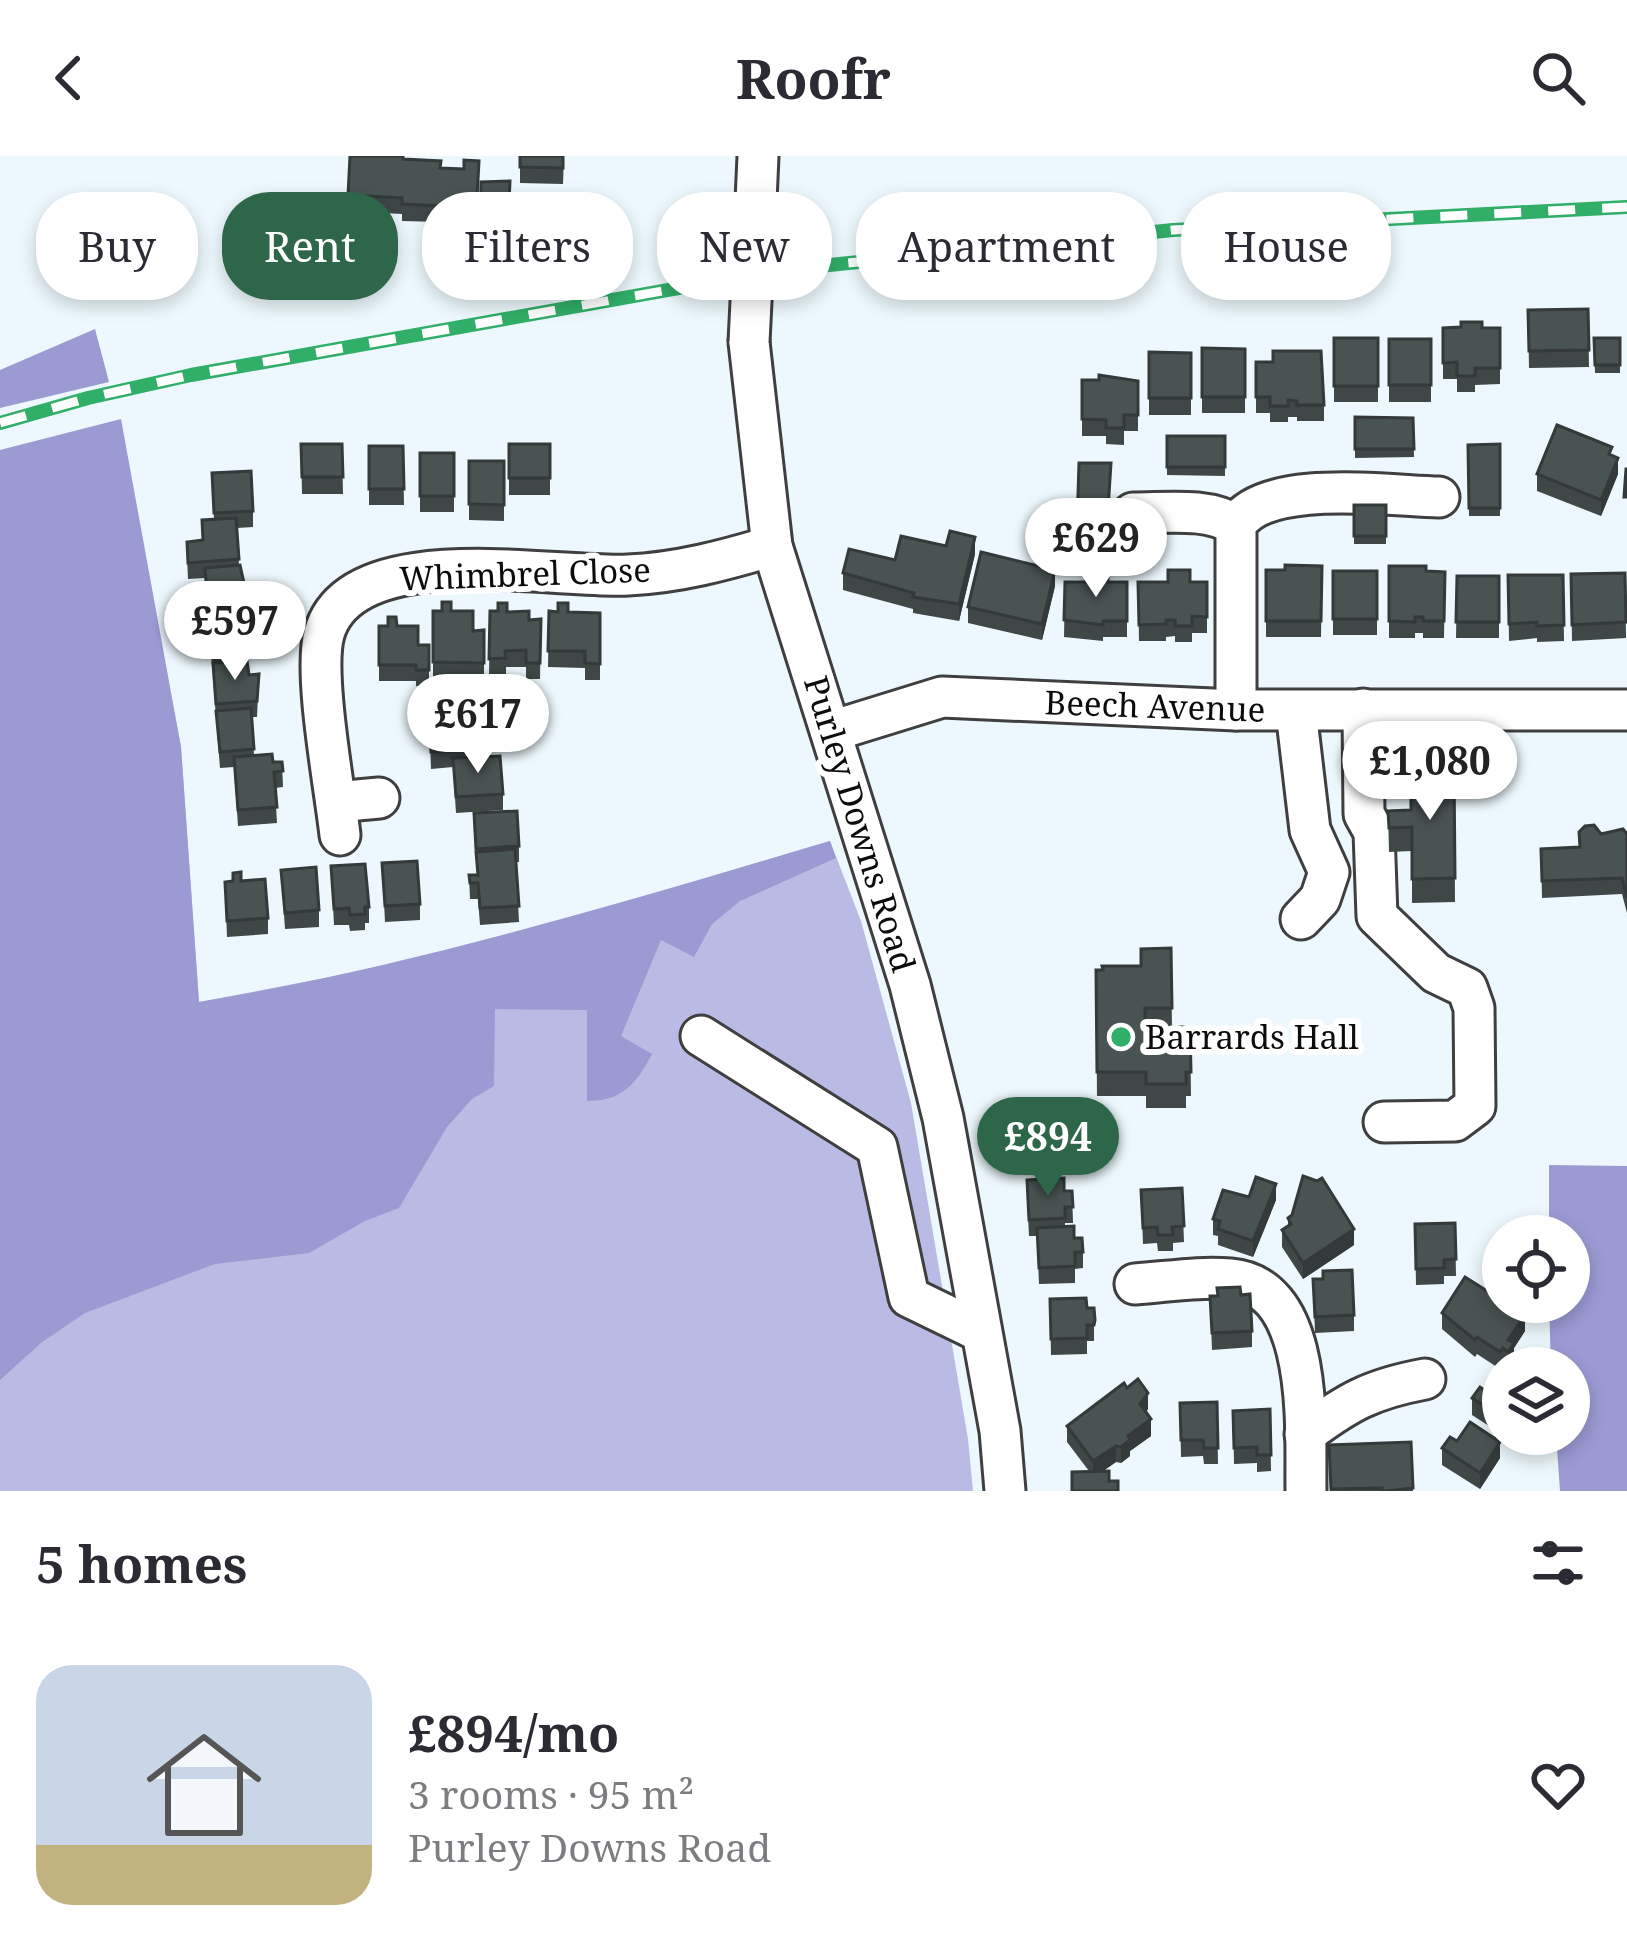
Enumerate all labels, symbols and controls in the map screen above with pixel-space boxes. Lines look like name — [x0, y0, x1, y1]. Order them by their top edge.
text: Roofr — [736, 41, 891, 115]
icon: back — [36, 45, 102, 111]
icon: search — [1525, 45, 1591, 111]
chip: Buy — [36, 192, 198, 300]
chip: Rent — [222, 192, 398, 300]
chip: Filters — [422, 192, 633, 300]
chip: New — [657, 192, 832, 300]
chip: Apartment — [856, 192, 1157, 300]
chip: House — [1181, 192, 1391, 300]
pin: £629 — [1025, 498, 1167, 600]
text: £629 — [1052, 510, 1140, 563]
street label: Whimbrel Close — [398, 547, 651, 600]
pin: £597 — [164, 581, 306, 683]
text: £597 — [191, 593, 279, 646]
street label: Purley Downs Road — [794, 670, 927, 977]
pin: £617 — [407, 674, 549, 776]
street label: Beech Avenue — [1044, 679, 1266, 732]
text: £617 — [434, 686, 522, 739]
pin: £1,080 — [1332, 721, 1528, 823]
text: £1,080 — [1369, 733, 1491, 786]
place label: Barrards Hall — [1145, 1014, 1359, 1059]
marker: Barrards Hall — [1108, 1024, 1134, 1050]
pin: £894 — [977, 1097, 1119, 1199]
text: £894 — [1004, 1109, 1092, 1162]
map controls — [1482, 1215, 1590, 1455]
button: locate — [1482, 1215, 1590, 1323]
button: layers — [1482, 1347, 1590, 1455]
text: 5 homes — [36, 1528, 247, 1598]
icon: filters — [1525, 1530, 1591, 1596]
text: £894/mo — [408, 1697, 619, 1767]
icon: home — [132, 1713, 276, 1857]
icon: heart — [1525, 1752, 1591, 1818]
text: 3 rooms · 95 m² — [408, 1767, 694, 1820]
text: Purley Downs Road — [408, 1820, 771, 1873]

